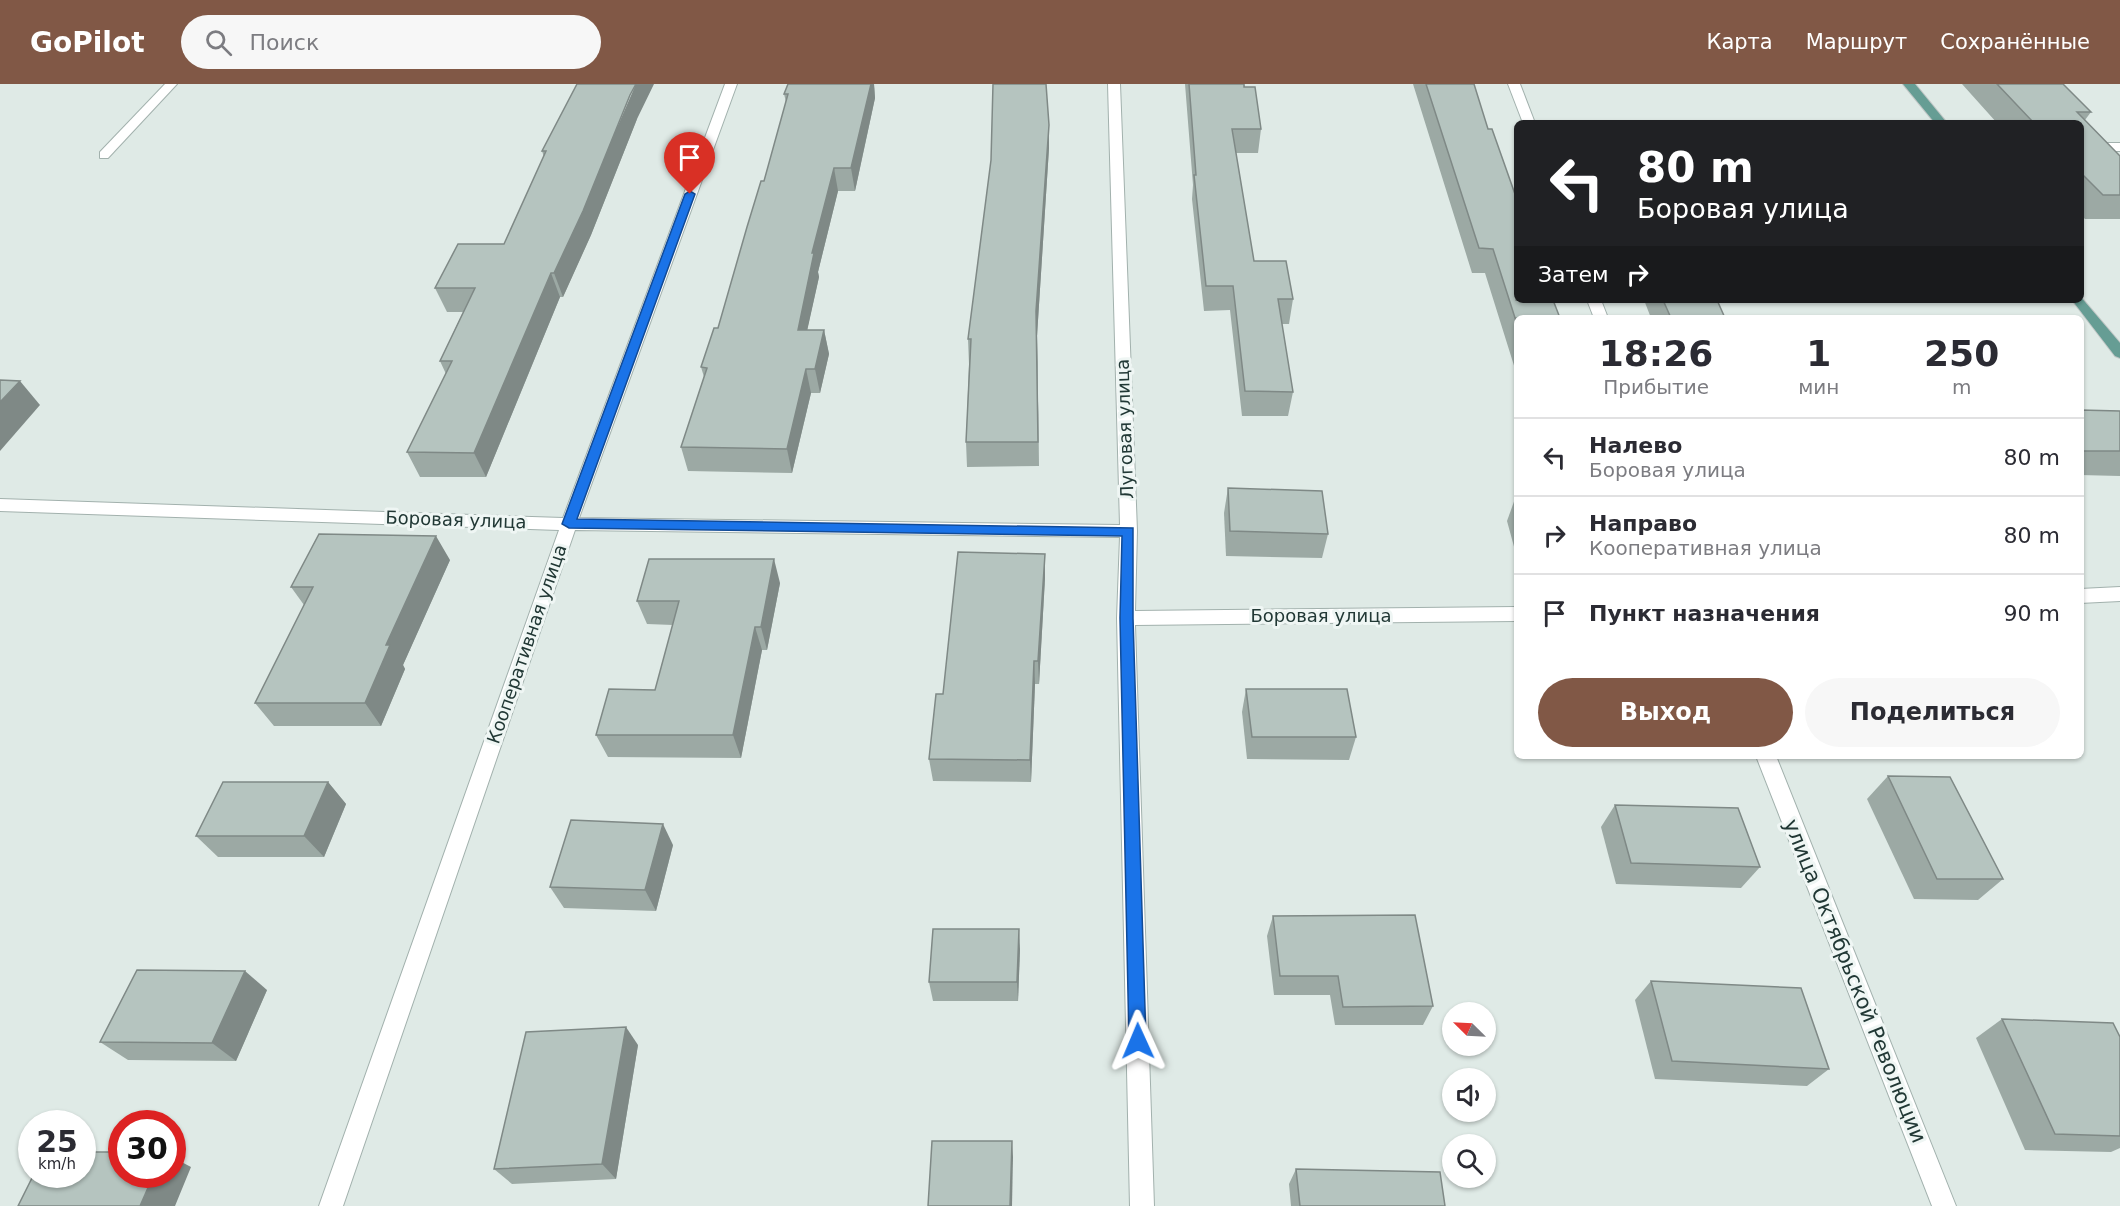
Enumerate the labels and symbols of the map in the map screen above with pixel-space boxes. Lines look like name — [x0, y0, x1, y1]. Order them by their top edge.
pin — [664, 132, 715, 194]
street label: Луговая улица — [1112, 359, 1137, 499]
street label: Боровая улица — [385, 507, 527, 532]
street label: Кооперативная улица — [483, 541, 571, 746]
street label: Боровая улица — [1250, 605, 1392, 626]
street label: улица Октябрьской Революции — [1779, 816, 1931, 1146]
north arrow — [1442, 1002, 1496, 1056]
position arrow — [1106, 1009, 1170, 1073]
speed limit sign: 30 — [108, 1110, 186, 1188]

